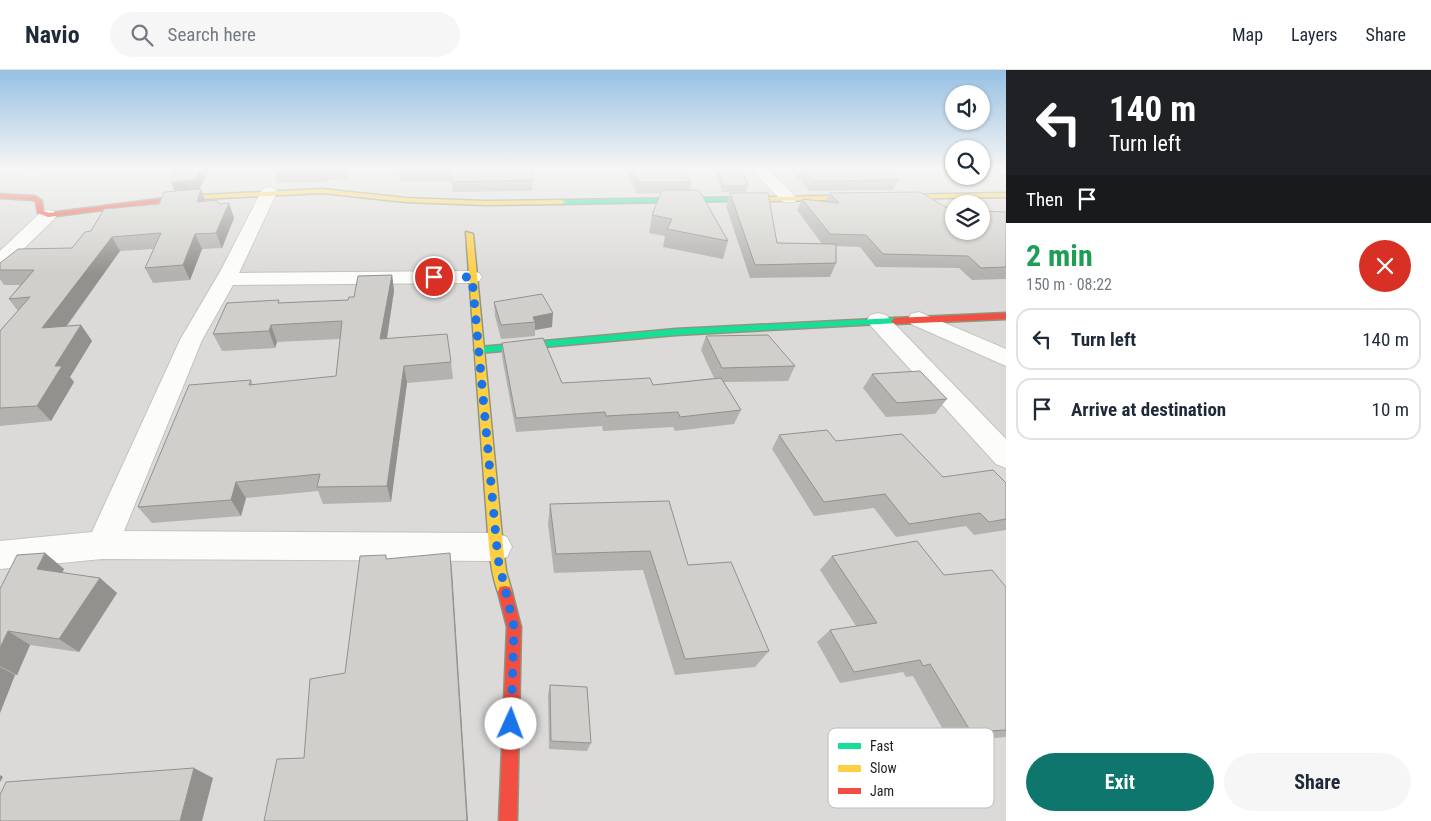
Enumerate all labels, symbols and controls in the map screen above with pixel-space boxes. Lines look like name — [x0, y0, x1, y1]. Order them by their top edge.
search box — [110, 12, 460, 57]
text: Navio — [25, 21, 80, 49]
icon: search — [128, 21, 156, 49]
text: Search here — [168, 23, 256, 46]
text: Map — [1232, 24, 1263, 45]
text: Layers — [1291, 24, 1338, 45]
text: Share — [1366, 24, 1406, 45]
map controls — [945, 85, 990, 240]
button: sound — [945, 85, 990, 130]
text: 140 m — [1109, 89, 1196, 130]
icon: left — [1026, 90, 1091, 155]
text: Turn left — [1109, 131, 1181, 156]
button: search — [945, 140, 990, 185]
icon: arrive — [1073, 185, 1101, 213]
text: Then — [1026, 188, 1063, 211]
button: layers — [945, 195, 990, 240]
text: 2 min — [1026, 238, 1093, 273]
button: close — [1359, 240, 1411, 292]
pin — [413, 256, 455, 298]
icon: arrive — [420, 263, 448, 291]
text: 150 m · 08:22 — [1026, 275, 1112, 294]
icon: left — [1028, 325, 1056, 353]
text: Turn left — [1071, 328, 1136, 351]
text: 140 m — [1362, 328, 1409, 351]
icon: arrive — [1028, 395, 1056, 423]
text: Arrive at destination — [1071, 398, 1226, 421]
text: 10 m — [1372, 398, 1409, 421]
position arrow — [484, 697, 536, 749]
legend — [828, 728, 994, 808]
text: Fast — [870, 738, 894, 754]
button: Exit — [1026, 753, 1214, 811]
button: Share — [1224, 753, 1411, 811]
text: Slow — [870, 760, 897, 776]
text: Jam — [870, 783, 894, 799]

